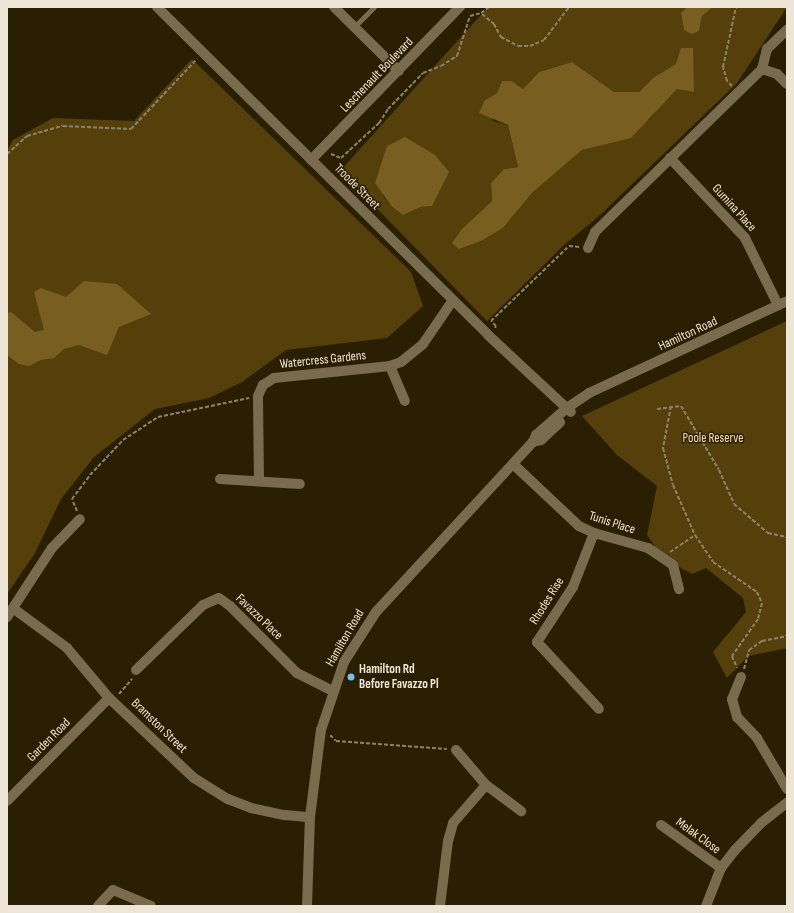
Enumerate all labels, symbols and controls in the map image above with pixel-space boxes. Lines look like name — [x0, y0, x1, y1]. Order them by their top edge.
street label: Leschenault Boulevard — [337, 34, 417, 116]
street label: Troode Street — [331, 161, 383, 213]
street label: Gumina Place — [709, 181, 759, 235]
street label: Hamilton Road — [656, 314, 720, 354]
street label: Watercress Gardens — [279, 348, 367, 372]
park label: Poole Reserve — [683, 430, 743, 446]
street label: Tunis Place — [587, 508, 637, 538]
street label: Rhodes Rise — [526, 575, 568, 627]
street label: Favazzo Place — [232, 591, 286, 643]
street label: Hamilton Road — [322, 607, 368, 669]
place label: Hamilton Rd Before Favazzo Pl — [359, 662, 439, 693]
marker: Hamilton Rd Before Favazzo Pl — [346, 672, 356, 682]
street label: Bramston Street — [128, 696, 190, 756]
street label: Garden Road — [24, 715, 74, 765]
street label: Melak Close — [673, 815, 723, 857]

